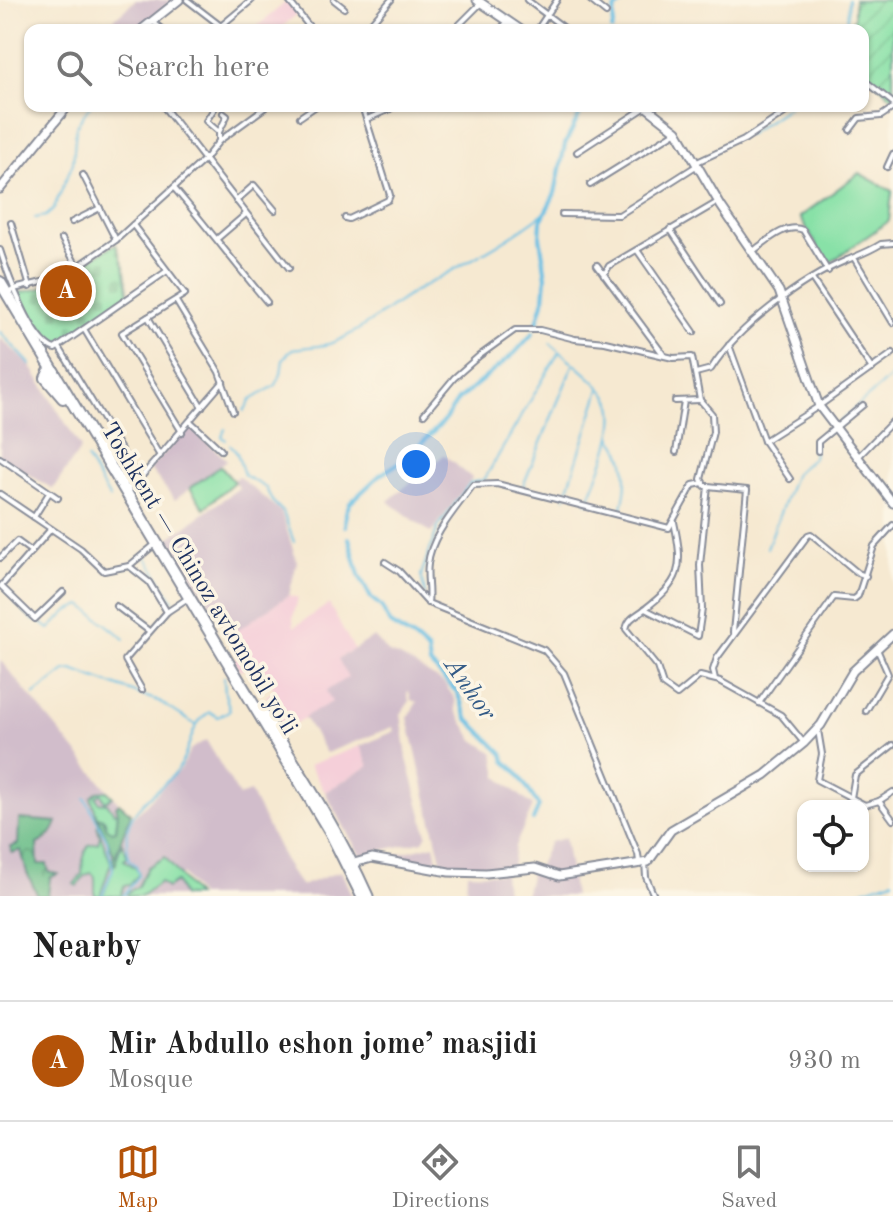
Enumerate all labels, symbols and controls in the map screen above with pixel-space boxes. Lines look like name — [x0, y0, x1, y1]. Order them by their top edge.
search box — [24, 24, 869, 112]
icon: search — [52, 46, 96, 90]
text: Search here — [116, 53, 270, 83]
pin: A — [40, 261, 92, 321]
street label: Toshkent — Chinoz avtomobil yoʻli — [95, 419, 301, 739]
your location — [396, 444, 436, 484]
water label: Anhor — [437, 651, 501, 726]
map controls — [797, 800, 869, 872]
button: locate — [797, 800, 869, 872]
text: Nearby — [32, 931, 142, 965]
text: Mir Abdullo eshon jome’ masjidi — [108, 1030, 537, 1060]
text: A — [48, 1048, 68, 1074]
text: 930 m — [788, 1048, 861, 1074]
text: Mosque — [108, 1067, 193, 1093]
tab: Map — [116, 1140, 160, 1215]
tab: Directions — [392, 1140, 489, 1215]
tab: Saved — [721, 1140, 777, 1215]

